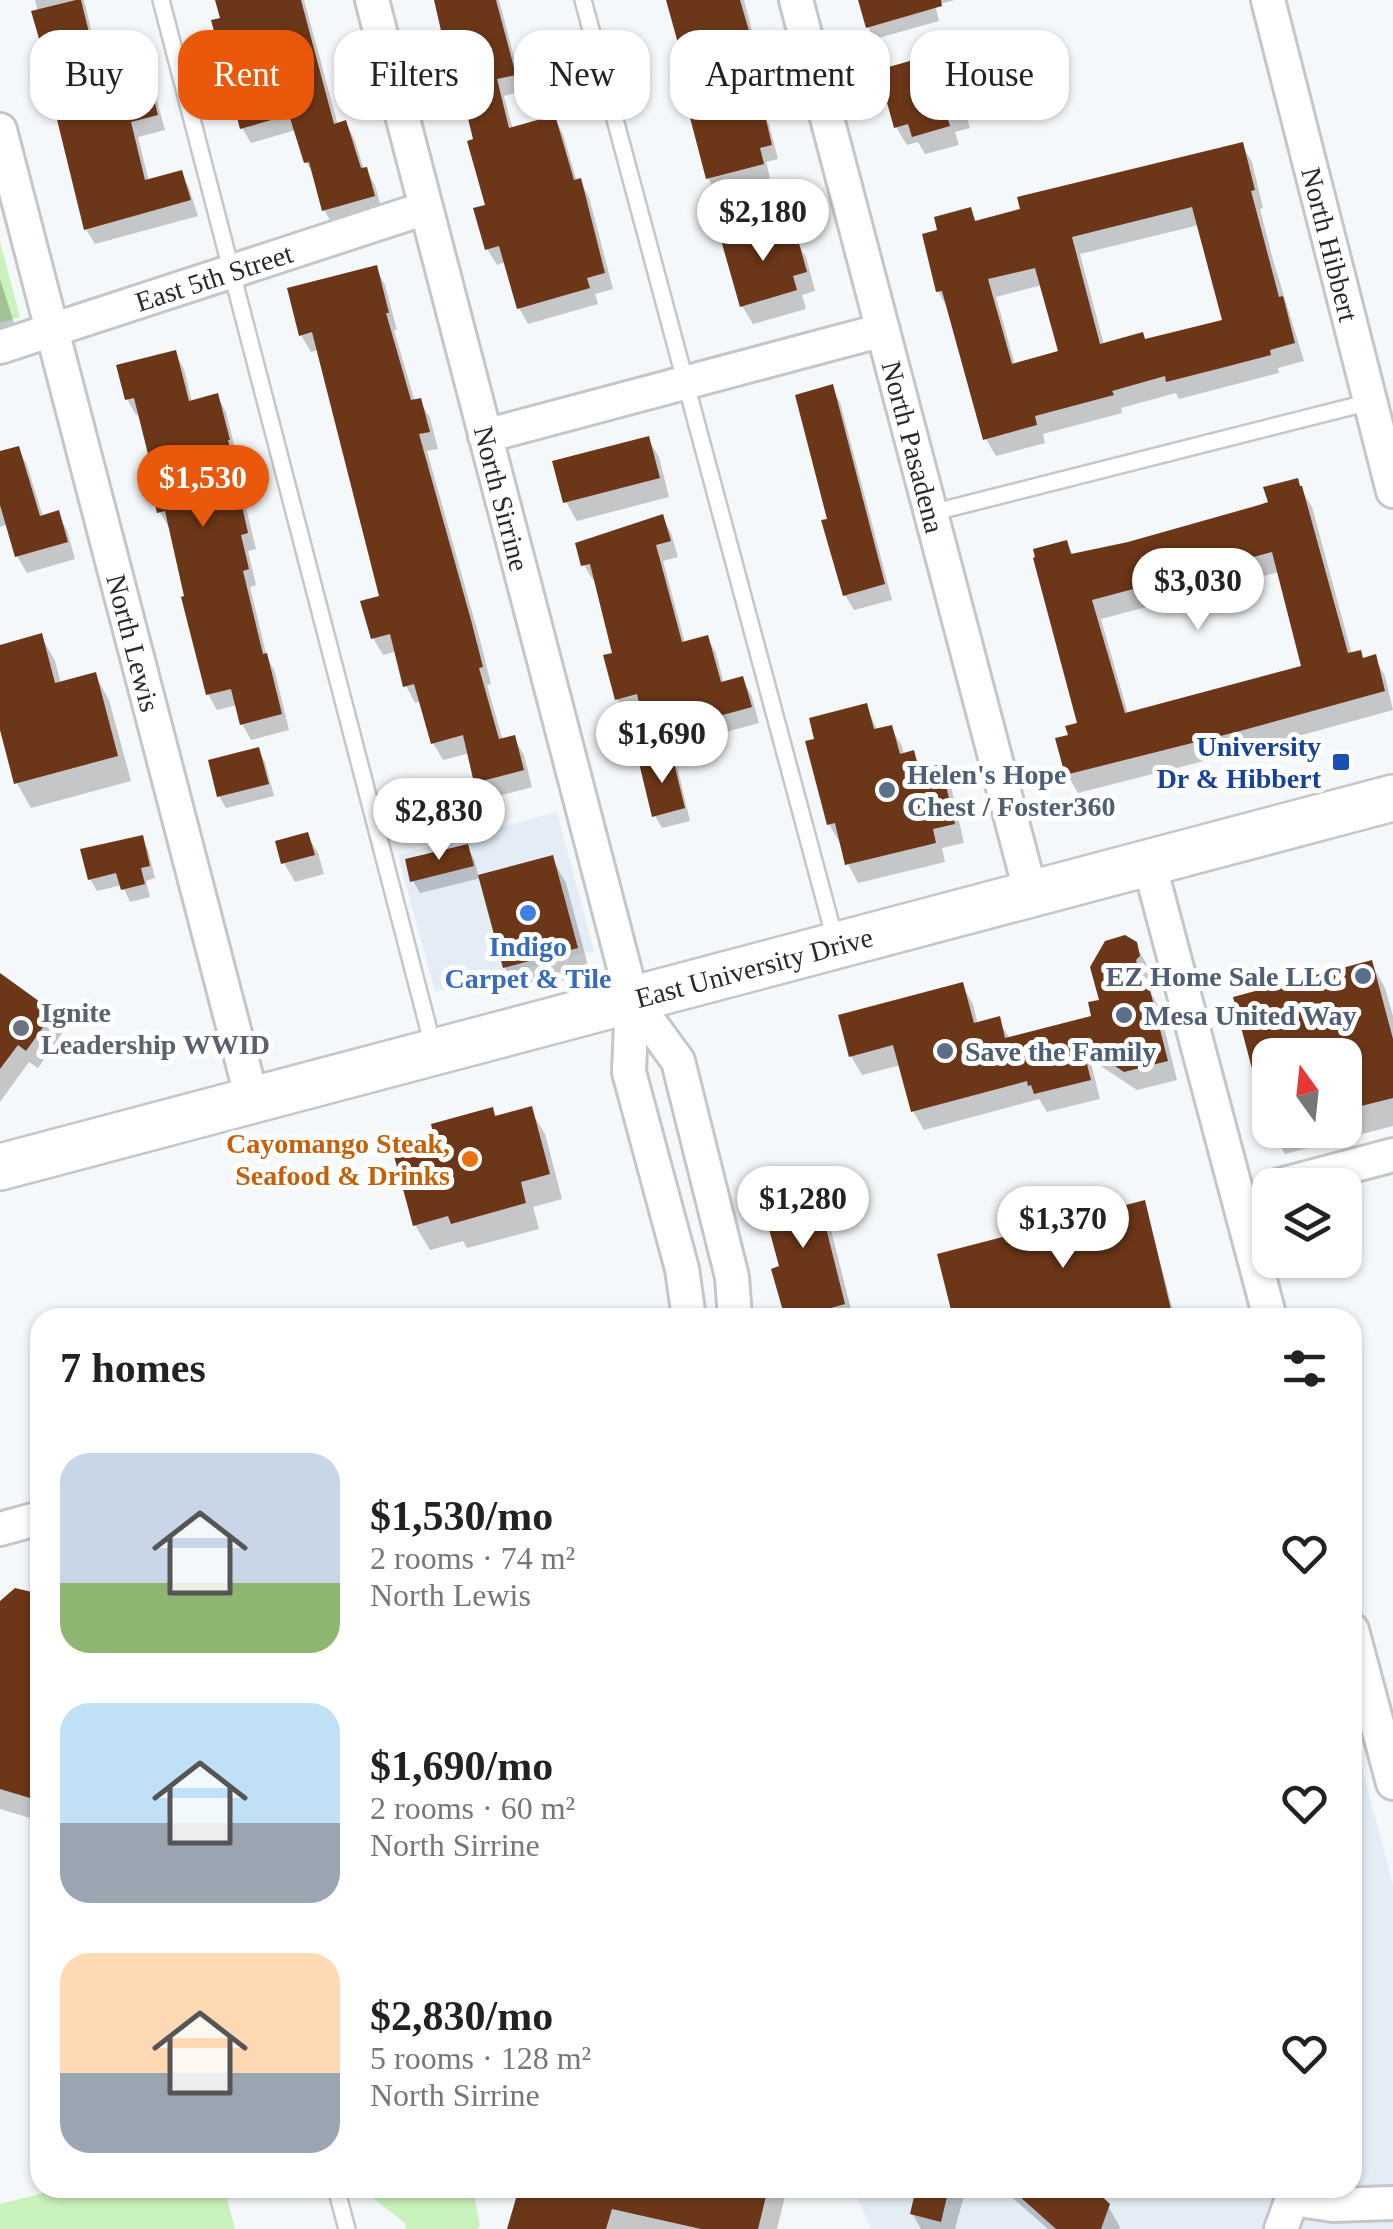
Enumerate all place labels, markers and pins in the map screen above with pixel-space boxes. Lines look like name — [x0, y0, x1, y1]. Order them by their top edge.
pin: $2,180 — [682, 179, 844, 264]
pin: $1,530 — [122, 445, 284, 530]
pin: $3,030 — [1117, 548, 1279, 633]
pin: $1,690 — [581, 701, 743, 786]
place label: University Dr & Hibbert — [1157, 731, 1322, 794]
marker: University Dr & Hibbert — [1330, 751, 1352, 773]
place label: Helen's Hope Chest / Foster360 — [907, 759, 1115, 822]
pin: $2,830 — [358, 778, 520, 863]
marker: Helen's Hope Chest / Foster360 — [876, 779, 898, 801]
marker: Indigo Carpet & Tile — [517, 902, 539, 924]
place label: Indigo Carpet & Tile — [445, 931, 611, 994]
place label: EZ Home Sale LLC — [1106, 961, 1343, 992]
marker: EZ Home Sale LLC — [1352, 965, 1374, 987]
place label: Ignite Leadership WWID — [41, 997, 270, 1060]
place label: Mesa United Way — [1144, 1000, 1357, 1031]
marker: Mesa United Way — [1113, 1004, 1135, 1026]
marker: Ignite Leadership WWID — [10, 1017, 32, 1039]
place label: Save the Family — [965, 1036, 1156, 1067]
marker: Save the Family — [934, 1040, 956, 1062]
place label: Cayomango Steak, Seafood & Drinks — [226, 1128, 450, 1191]
marker: Cayomango Steak, Seafood & Drinks — [459, 1148, 481, 1170]
pin: $1,280 — [722, 1166, 884, 1251]
pin: $1,370 — [982, 1186, 1144, 1271]

